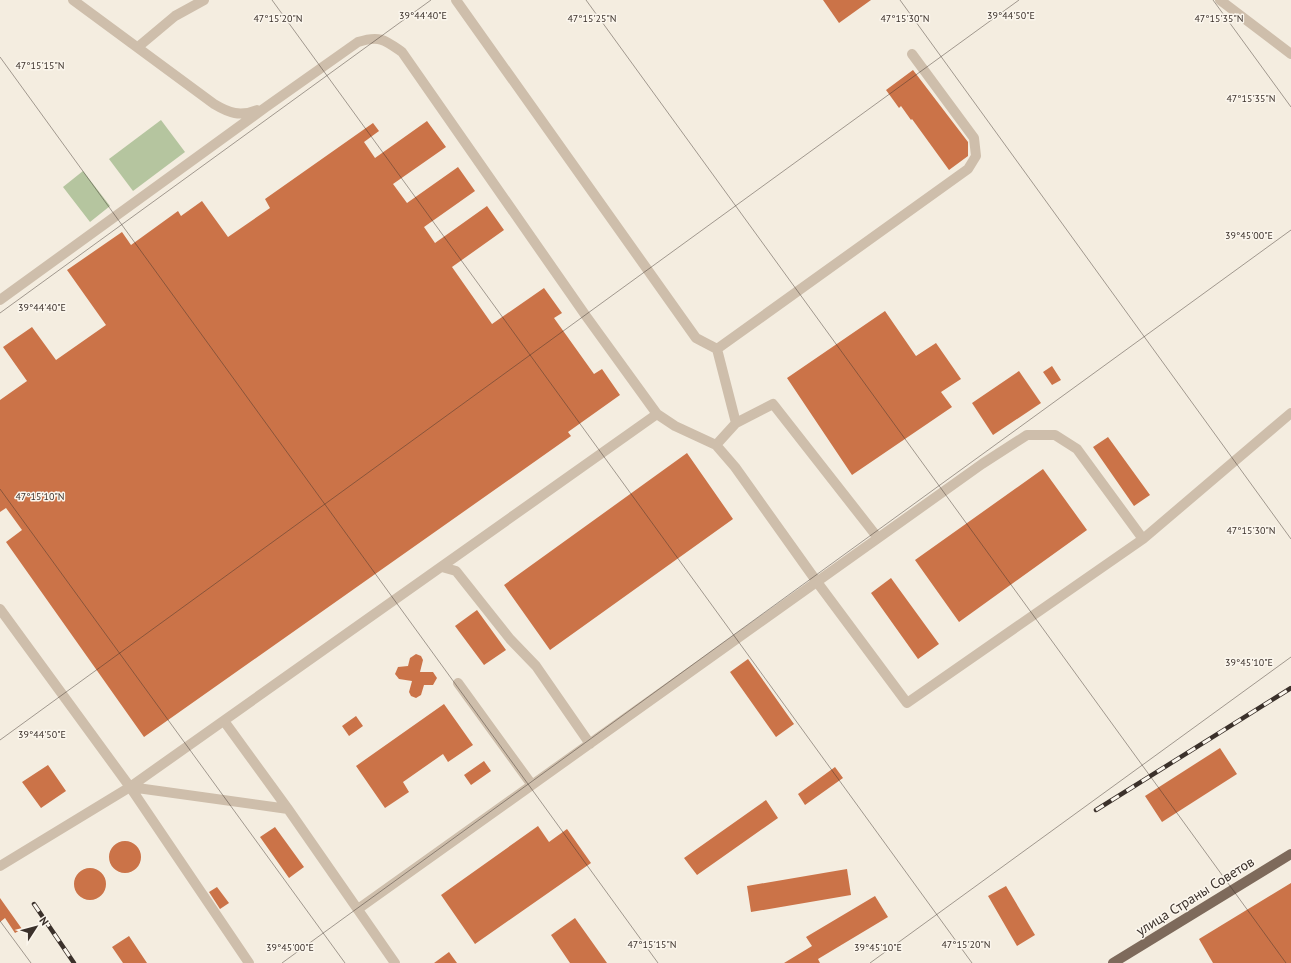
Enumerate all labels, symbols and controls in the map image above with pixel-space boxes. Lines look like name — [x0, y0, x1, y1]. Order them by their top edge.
text: 39°44'40"E — [399, 9, 447, 22]
text: 39°44'50"E — [987, 9, 1035, 22]
text: 47°15'20"N — [253, 12, 303, 25]
text: 47°15'25"N — [567, 12, 617, 25]
text: 47°15'30"N — [880, 12, 930, 25]
text: 47°15'35"N — [1194, 12, 1244, 25]
text: 47°15'15"N — [15, 59, 65, 72]
text: 47°15'35"N — [1226, 92, 1276, 105]
text: 39°45'00"E — [1225, 229, 1273, 242]
text: 39°44'40"E — [18, 301, 66, 314]
text: 47°15'10"N — [15, 490, 65, 503]
text: 47°15'30"N — [1226, 524, 1276, 537]
text: 39°45'10"E — [1225, 656, 1273, 669]
text: 39°44'50"E — [18, 728, 66, 741]
street label: улица Страны Советов — [1133, 852, 1257, 940]
north arrow — [16, 907, 56, 947]
text: N — [36, 914, 52, 928]
text: 47°15'15"N — [627, 938, 677, 951]
text: 47°15'20"N — [941, 938, 991, 951]
text: 39°45'00"E — [266, 941, 314, 954]
text: 39°45'10"E — [854, 941, 902, 954]

